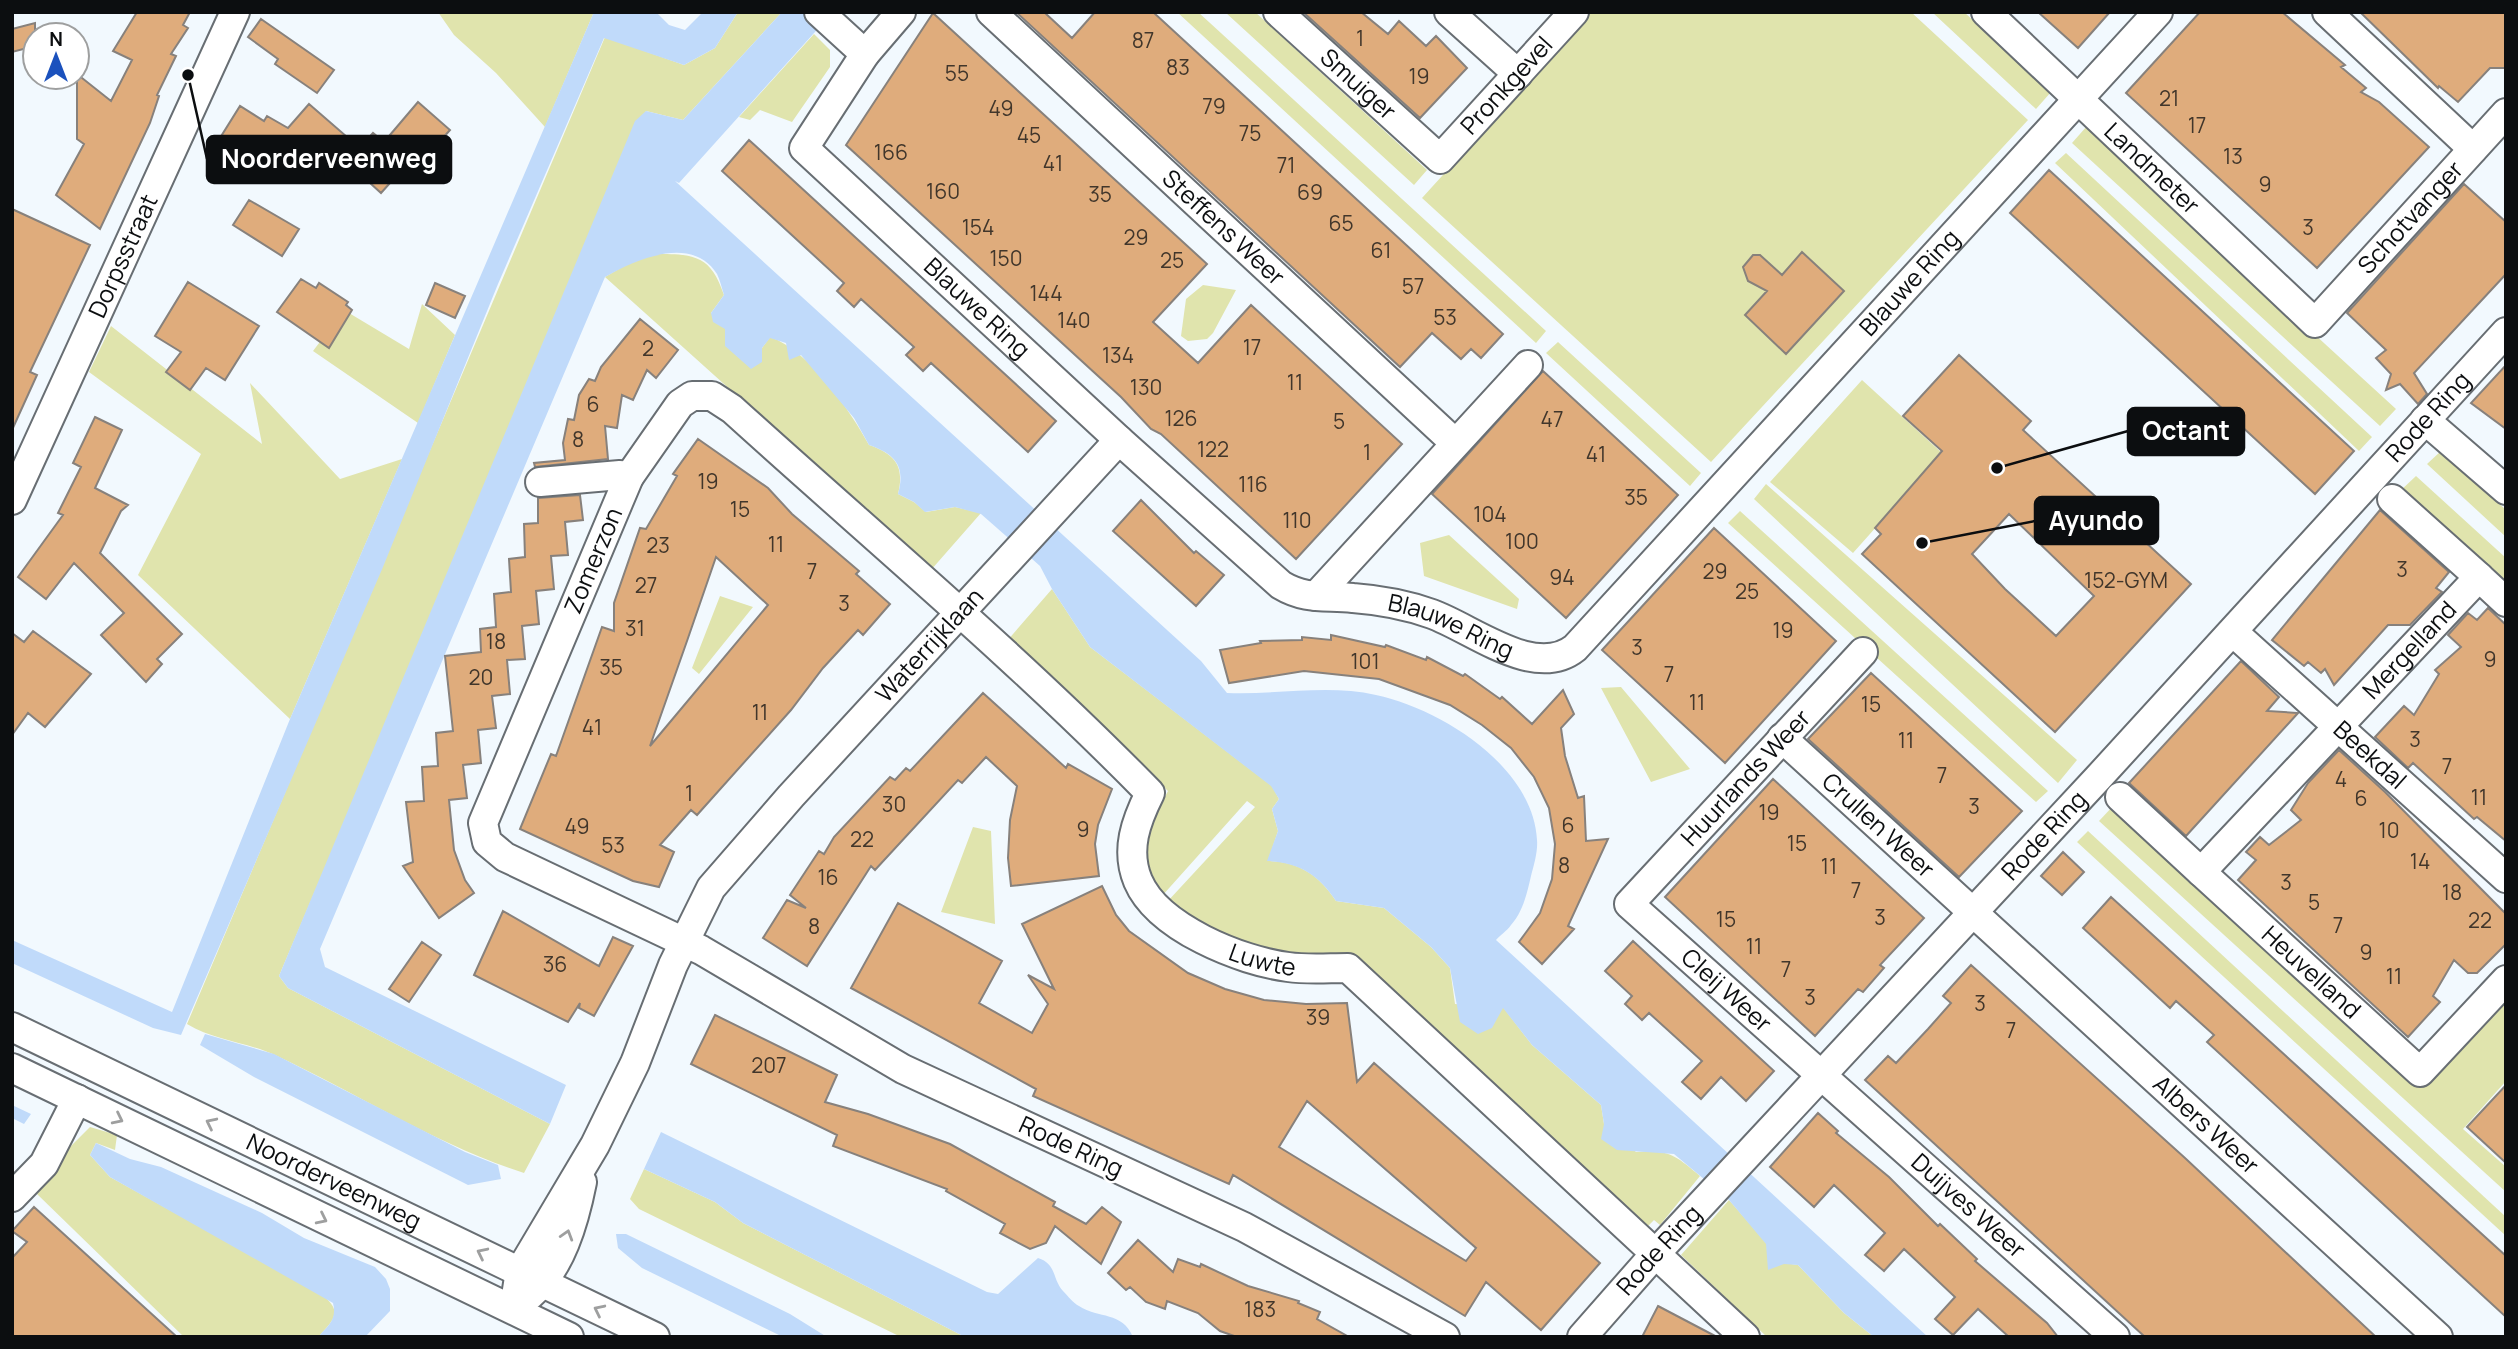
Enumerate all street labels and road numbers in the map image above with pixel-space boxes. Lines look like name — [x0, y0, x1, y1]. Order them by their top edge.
street label: Pronkgevel — [1452, 28, 1559, 141]
street label: Smuiger — [1314, 40, 1404, 127]
street label: Landmeter — [2098, 114, 2208, 221]
street label: Schotvanger — [2350, 153, 2470, 280]
street label: Steffens Weer — [1156, 161, 1293, 292]
street label: Dorpsstraat — [79, 189, 165, 323]
street label: Blauwe Ring — [1851, 221, 1966, 343]
street label: Blauwe Ring — [917, 249, 1038, 365]
street label: Rode Ring — [2377, 364, 2477, 468]
street label: Zomerzon — [555, 502, 629, 618]
street label: Waterrijklaan — [867, 580, 990, 709]
street label: Blauwe Ring — [1385, 585, 1519, 666]
street label: Mergelland — [2354, 593, 2463, 706]
street label: Huurlands Weer — [1673, 701, 1817, 853]
street label: Beekdal — [2327, 712, 2414, 796]
street label: Crullen Weer — [1816, 765, 1943, 885]
street label: Rode Ring — [1993, 783, 2093, 887]
street label: Heuvelland — [2255, 918, 2369, 1025]
street label: Luwte — [1225, 935, 1298, 983]
street label: Cleij Weer — [1675, 940, 1780, 1039]
street label: Albers Weer — [2147, 1067, 2267, 1181]
street label: Rode Ring — [1014, 1107, 1129, 1184]
street label: Noorderveenweg — [241, 1125, 427, 1237]
street label: Duijves Weer — [1905, 1145, 2034, 1265]
street label: Rode Ring — [1608, 1197, 1708, 1302]

